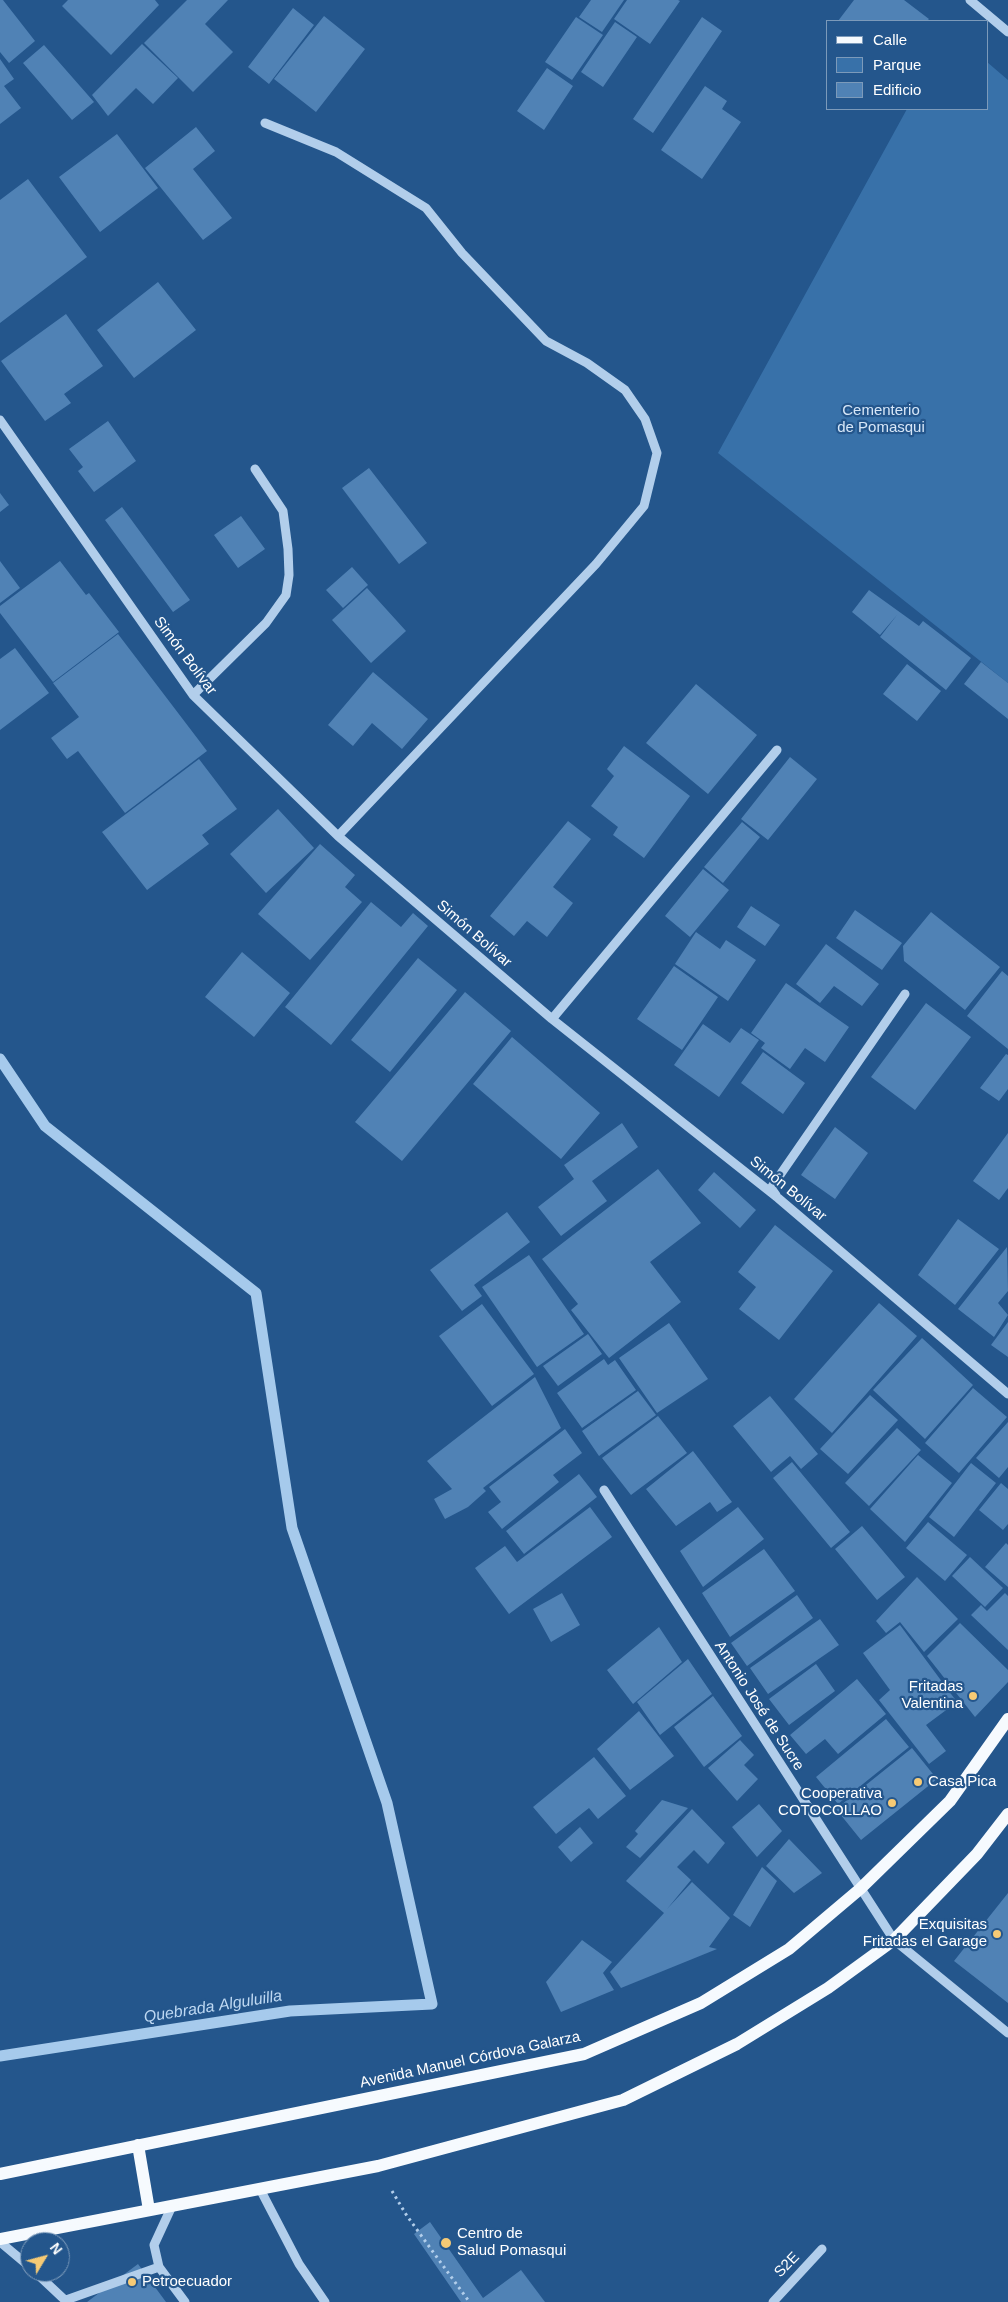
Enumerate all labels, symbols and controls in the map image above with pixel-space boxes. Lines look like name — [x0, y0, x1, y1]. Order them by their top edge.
legend — [826, 20, 988, 110]
text: Calle — [873, 31, 907, 48]
text: Parque — [873, 56, 921, 73]
text: Edificio — [873, 81, 921, 98]
park label: Cementerio de Pomasqui — [837, 402, 925, 437]
street label: Simón Bolívar — [150, 613, 220, 699]
street label: Simón Bolívar — [433, 897, 515, 971]
street label: Simón Bolívar — [746, 1153, 830, 1225]
street label: Antonio José de Sucre — [710, 1638, 808, 1774]
place label: Fritadas Valentina — [902, 1678, 963, 1713]
marker: Fritadas Valentina — [967, 1690, 979, 1702]
place label: Casa Pica — [928, 1773, 996, 1791]
marker: Casa Pica — [912, 1776, 924, 1788]
place label: Cooperativa COTOCOLLAO — [778, 1785, 882, 1820]
marker: Cooperativa COTOCOLLAO — [886, 1797, 898, 1809]
place label: Exquisitas Fritadas el Garage — [863, 1916, 987, 1951]
marker: Exquisitas Fritadas el Garage — [991, 1928, 1003, 1940]
water label: Quebrada Alguluilla — [143, 1987, 283, 2027]
street label: Avenida Manuel Córdova Galarza — [358, 2028, 582, 2092]
place label: Centro de Salud Pomasqui — [457, 2225, 566, 2260]
north arrow — [20, 2232, 70, 2282]
marker: Centro de Salud Pomasqui — [439, 2236, 453, 2250]
text: N — [47, 2240, 66, 2257]
street label: S2E — [771, 2249, 803, 2281]
place label: Petroecuador — [142, 2273, 232, 2291]
marker: Petroecuador — [126, 2276, 138, 2288]

